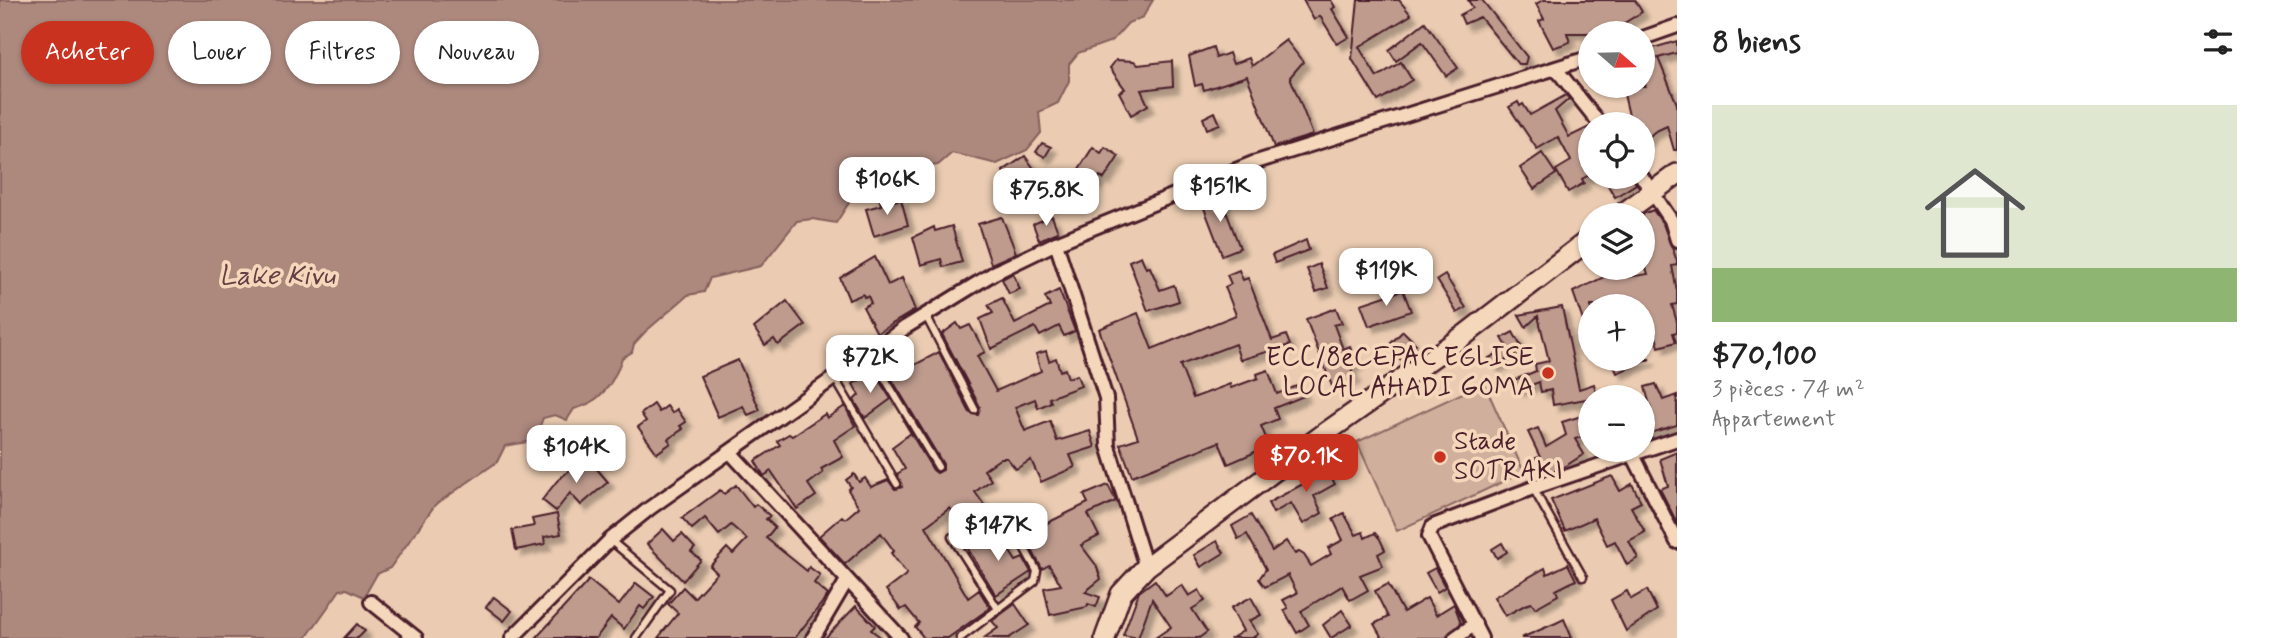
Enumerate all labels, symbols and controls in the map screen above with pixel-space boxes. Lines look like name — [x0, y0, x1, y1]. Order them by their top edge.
chip: Acheter — [21, 21, 154, 84]
chip: Louer — [168, 21, 271, 84]
chip: Filtres — [285, 21, 400, 84]
chip: Nouveau — [414, 21, 539, 84]
north arrow — [1578, 21, 1656, 98]
map controls — [1578, 21, 1655, 462]
text: 8 biens — [1712, 23, 1801, 62]
icon: filters — [2199, 23, 2237, 61]
button: locate — [1578, 112, 1655, 189]
icon: home — [1912, 150, 2038, 276]
pin: $106K — [838, 158, 936, 217]
pin: $151K — [1171, 164, 1269, 224]
text: $106K — [855, 165, 919, 195]
pin: $75.8K — [989, 168, 1103, 228]
text: $151K — [1189, 172, 1251, 202]
text: $75.8K — [1009, 176, 1083, 206]
button: layers — [1578, 203, 1655, 280]
pin: $119K — [1337, 248, 1435, 308]
text: $119K — [1355, 256, 1417, 286]
water label: Lake Kivu — [219, 258, 336, 295]
button: + — [1578, 294, 1655, 371]
pin: $72K — [829, 336, 911, 395]
text: $70,100 — [1712, 336, 1817, 375]
place label: ECC/8eCEPAC EGLISE LOCAL AHADI GOMA — [1266, 341, 1534, 405]
text: $72K — [842, 343, 898, 373]
marker: ECC/8eCEPAC EGLISE LOCAL AHADI GOMA — [1540, 365, 1556, 381]
text: 3 pièces · 74 m² — [1712, 375, 1865, 405]
button: − — [1578, 385, 1655, 462]
text: Appartement — [1712, 405, 1836, 435]
place label: Stade SOTRAKI — [1454, 425, 1563, 489]
pin: $104K — [527, 426, 625, 485]
text: $104K — [543, 433, 609, 463]
pin: $70.1K — [1249, 434, 1363, 494]
text: $70.1K — [1270, 442, 1342, 472]
marker: Stade SOTRAKI — [1432, 449, 1448, 465]
pin: $147K — [949, 504, 1047, 563]
text: $147K — [965, 511, 1031, 541]

